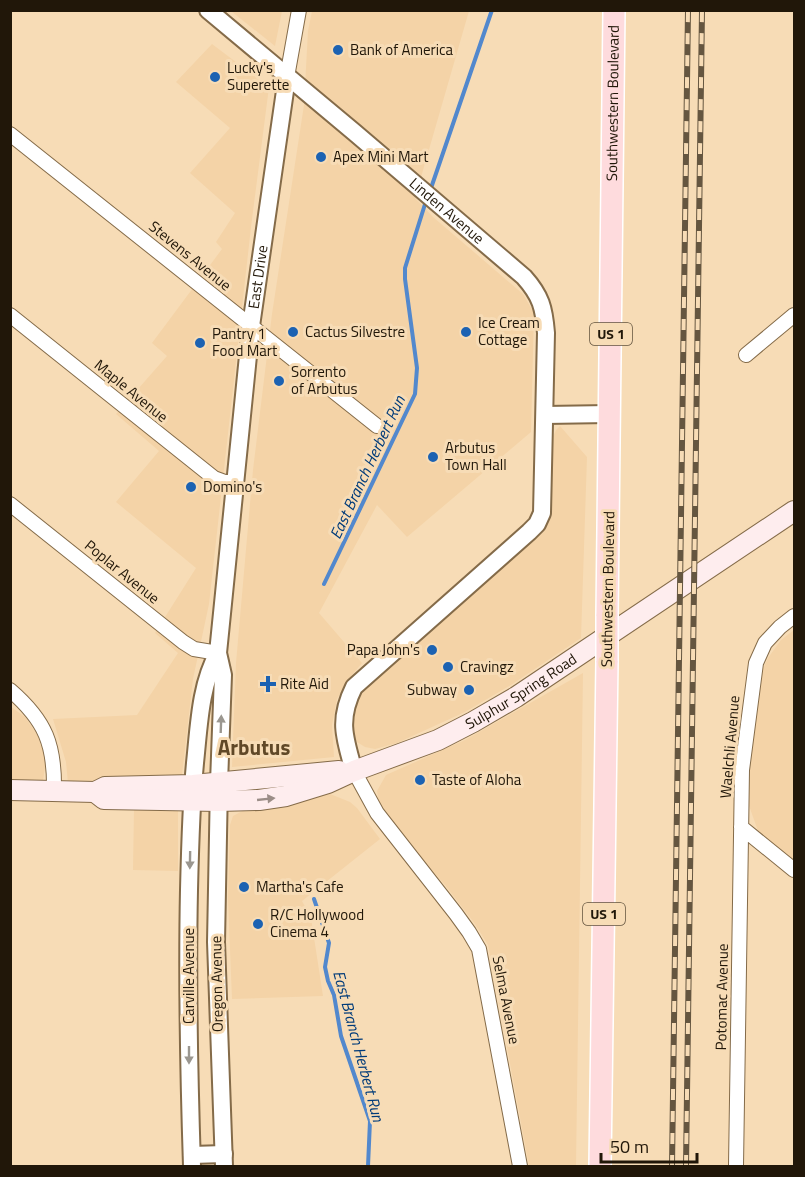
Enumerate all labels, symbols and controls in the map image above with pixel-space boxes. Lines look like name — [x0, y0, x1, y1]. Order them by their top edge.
street label: Southwestern Boulevard — [600, 25, 625, 181]
place label: Bank of America — [350, 38, 454, 61]
marker: Bank of America — [331, 43, 345, 57]
place label: Lucky's Superette — [227, 56, 289, 96]
marker: Lucky's Superette — [208, 70, 222, 84]
place label: Apex Mini Mart — [333, 145, 429, 168]
marker: Apex Mini Mart — [314, 150, 328, 164]
street label: Linden Avenue — [404, 172, 490, 249]
street label: Stevens Avenue — [144, 215, 237, 296]
street label: East Drive — [242, 243, 274, 310]
place label: Ice Cream Cottage — [478, 311, 540, 351]
place label: Cactus Silvestre — [305, 320, 405, 343]
place label: Pantry 1 Food Mart — [212, 322, 278, 362]
road number: US 1 — [590, 323, 632, 345]
marker: Cactus Silvestre — [286, 325, 300, 339]
marker: Ice Cream Cottage — [459, 325, 473, 339]
marker: Pantry 1 Food Mart — [193, 336, 207, 350]
street label: Maple Avenue — [89, 354, 173, 428]
place label: Sorrento of Arbutus — [291, 360, 357, 400]
marker: Sorrento of Arbutus — [272, 374, 286, 388]
water label: East Branch Herbert Run — [323, 390, 411, 543]
place label: Arbutus Town Hall — [445, 436, 507, 476]
marker: Arbutus Town Hall — [426, 450, 440, 464]
place label: Domino's — [203, 475, 262, 498]
marker: Domino's — [184, 480, 198, 494]
street label: Southwestern Boulevard — [595, 511, 620, 667]
street label: Poplar Avenue — [80, 534, 165, 609]
place label: Papa John's — [347, 638, 420, 661]
marker: Papa John's — [425, 643, 439, 657]
street label: Sulphur Spring Road — [461, 647, 581, 735]
place label: Cravingz — [460, 655, 514, 678]
marker: Cravingz — [441, 660, 455, 674]
place label: Rite Aid — [280, 672, 329, 695]
marker: Rite Aid — [261, 677, 275, 691]
place label: Subway — [407, 678, 457, 701]
marker: Subway — [462, 683, 476, 697]
street label: Waelchli Avenue — [714, 695, 745, 799]
one-way arrow — [217, 715, 226, 734]
district label: Arbutus — [218, 731, 290, 763]
place label: Taste of Aloha — [432, 768, 522, 791]
marker: Taste of Aloha — [413, 773, 427, 787]
one-way arrow — [256, 794, 275, 804]
one-way arrow — [185, 850, 195, 869]
place label: Martha's Cafe — [256, 875, 343, 898]
marker: Martha's Cafe — [237, 880, 251, 894]
place label: R/C Hollywood Cinema 4 — [270, 903, 364, 943]
road number: US 1 — [583, 903, 625, 925]
marker: R/C Hollywood Cinema 4 — [251, 917, 265, 931]
street label: Carville Avenue — [177, 928, 200, 1024]
street label: Oregon Avenue — [204, 936, 229, 1032]
street label: Potomac Avenue — [709, 943, 734, 1051]
street label: Selma Avenue — [487, 954, 526, 1046]
water label: East Branch Herbert Run — [327, 968, 391, 1125]
one-way arrow — [184, 1045, 194, 1064]
scale bar — [601, 1126, 697, 1164]
text: 50 m — [610, 1133, 649, 1160]

